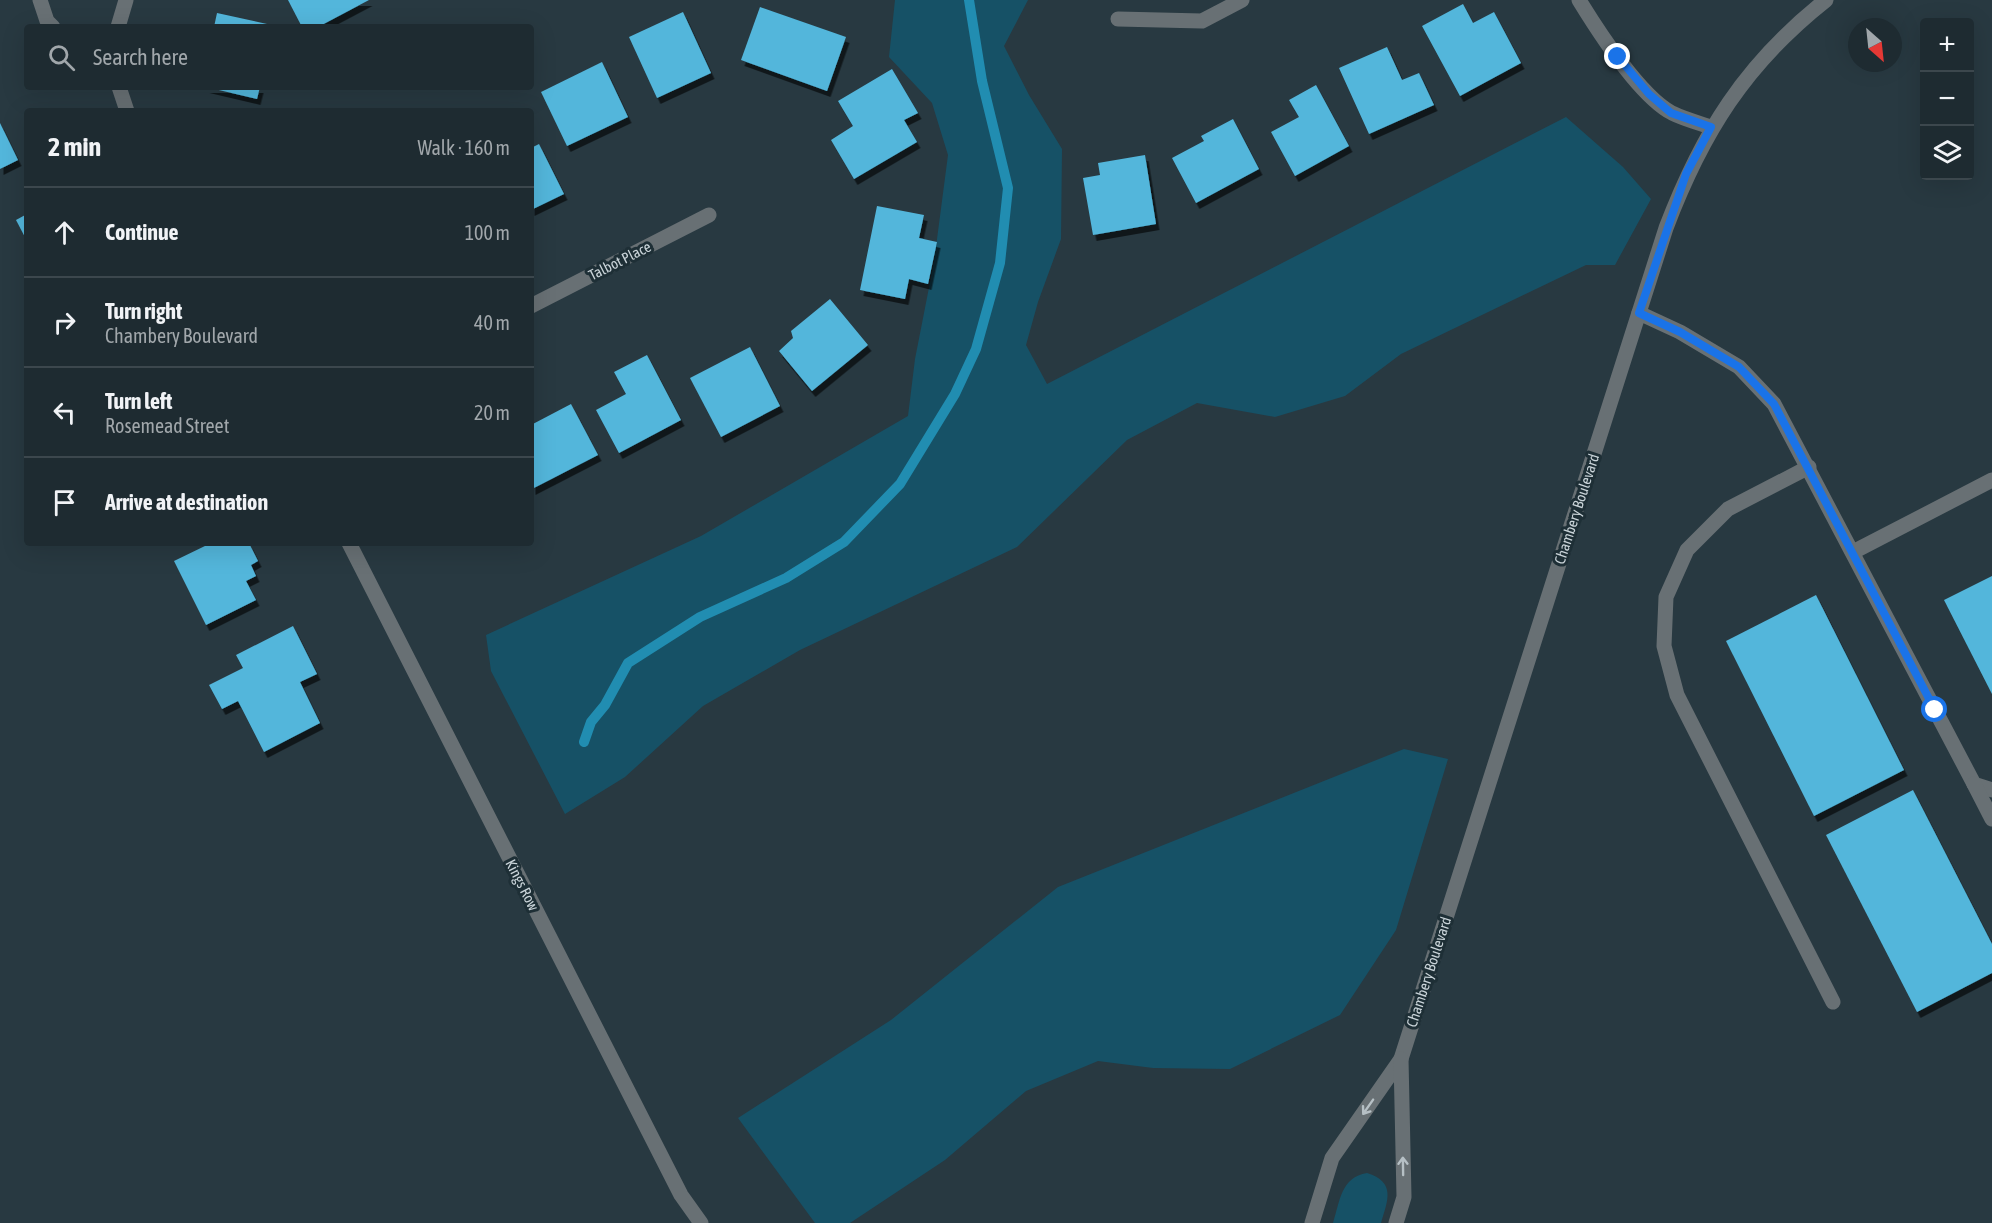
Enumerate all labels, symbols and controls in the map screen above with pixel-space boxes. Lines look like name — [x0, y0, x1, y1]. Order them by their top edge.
north arrow — [1848, 18, 1902, 72]
map controls — [1920, 18, 1974, 180]
button: + — [1920, 18, 1974, 72]
search box — [24, 24, 534, 90]
icon: search — [45, 41, 78, 74]
route end — [1604, 43, 1630, 69]
text: Search here — [93, 44, 188, 70]
button: − — [1920, 72, 1974, 126]
button: layers — [1920, 126, 1974, 180]
text: 2 min — [48, 132, 101, 162]
text: Walk · 160 m — [418, 136, 510, 159]
icon: ahead — [48, 216, 81, 249]
text: Continue — [105, 219, 179, 245]
text: 100 m — [465, 221, 510, 244]
street label: Talbot Place — [586, 238, 654, 283]
text: Turn right — [105, 298, 182, 324]
icon: right — [48, 306, 81, 339]
text: 40 m — [474, 311, 510, 334]
text: Chambery Boulevard — [105, 324, 258, 347]
text: Turn left — [105, 388, 172, 414]
icon: left — [48, 396, 81, 429]
text: 20 m — [474, 401, 510, 424]
text: Rosemead Street — [105, 414, 229, 437]
street label: Chambery Boulevard — [1551, 452, 1602, 566]
icon: arrive — [48, 486, 81, 519]
text: Arrive at destination — [105, 489, 268, 515]
route start — [1921, 696, 1947, 722]
street label: Kings Row — [502, 856, 543, 913]
street label: Chambery Boulevard — [1403, 915, 1454, 1029]
one-way arrow — [1362, 1098, 1374, 1115]
one-way arrow — [1397, 1156, 1409, 1176]

